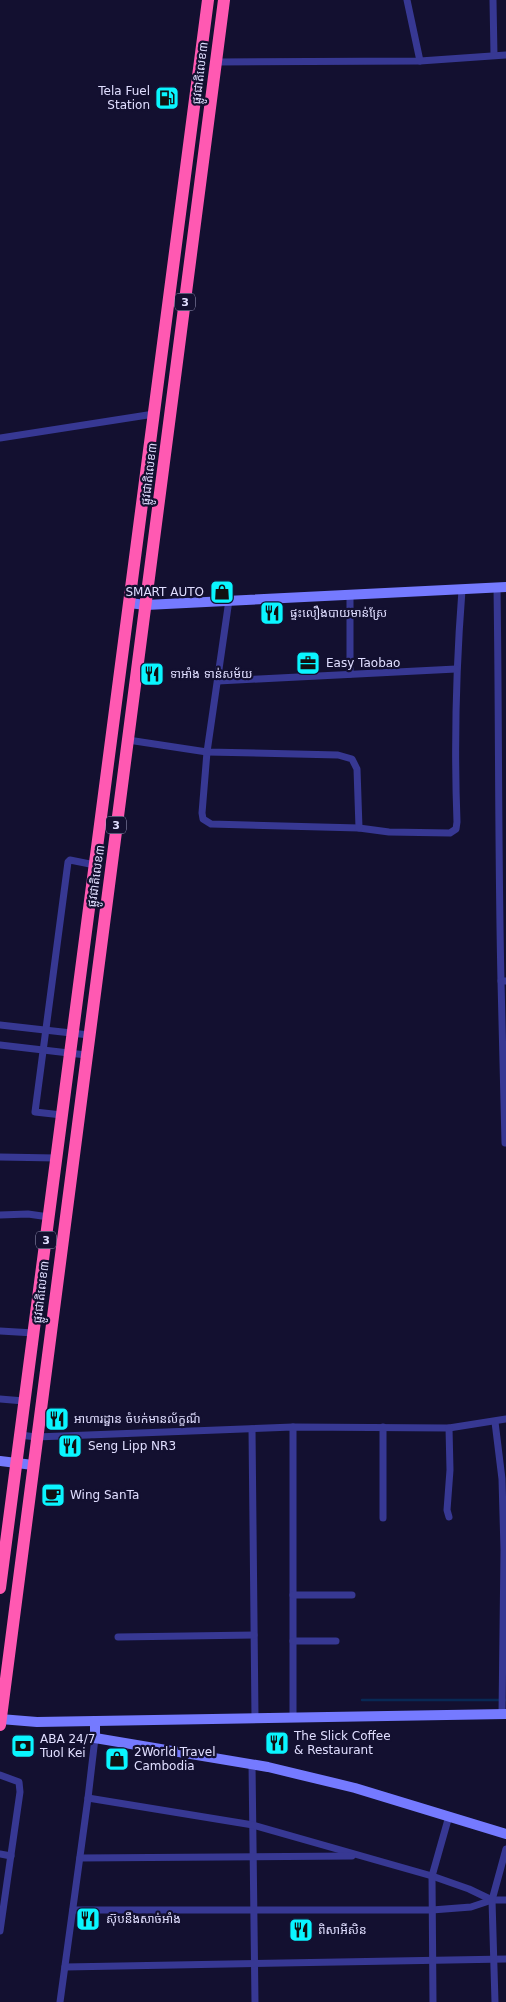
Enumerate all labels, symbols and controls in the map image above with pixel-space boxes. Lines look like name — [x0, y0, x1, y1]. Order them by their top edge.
street label: ផ្លូវជាតិលេខ៣ — [189, 41, 214, 105]
place label: Tela Fuel Station — [97, 84, 150, 112]
fuel station icon: Tela Fuel Station — [154, 85, 180, 111]
road number: 3 — [175, 294, 195, 310]
street label: ផ្លូវជាតិលេខ៣ — [138, 442, 163, 506]
shop icon: SMART AUTO — [209, 579, 235, 605]
place label: SMART AUTO — [125, 585, 204, 599]
restaurant icon: ផ្ទះលឿងបាយមាន់ស្រែ — [259, 600, 285, 626]
place label: ផ្ទះលឿងបាយមាន់ស្រែ — [290, 605, 387, 620]
office icon: Easy Taobao — [295, 650, 321, 676]
place label: Easy Taobao — [326, 656, 400, 670]
restaurant icon: ទាអាំង ទាន់សម័យ — [139, 661, 165, 687]
place label: ទាអាំង ទាន់សម័យ — [170, 667, 253, 681]
road number: 3 — [106, 816, 126, 834]
street label: ផ្លូវជាតិលេខ៣ — [85, 844, 111, 909]
road number: 3 — [36, 1232, 56, 1248]
street label: ផ្លូវជាតិលេខ៣ — [30, 1260, 55, 1324]
restaurant icon: អាហារដ្ឋាន ចំបក់មានល័ក្ខណ៏ — [44, 1406, 70, 1432]
place label: អាហារដ្ឋាន ចំបក់មានល័ក្ខណ៏ — [74, 1412, 201, 1426]
restaurant icon: Seng Lipp NR3 — [57, 1433, 83, 1459]
place label: Seng Lipp NR3 — [88, 1439, 176, 1453]
cafe icon: Wing SanTa — [40, 1482, 66, 1508]
place label: Wing SanTa — [70, 1488, 139, 1502]
place label: The Slick Coffee & Restaurant — [293, 1729, 391, 1757]
restaurant icon: The Slick Coffee & Restaurant — [264, 1730, 290, 1756]
place label: ABA 24/7 Tuol Kei — [39, 1732, 95, 1760]
bank icon: ABA 24/7 Tuol Kei — [10, 1733, 36, 1759]
place label: 2World Travel Cambodia — [134, 1745, 216, 1773]
shop icon: 2World Travel Cambodia — [104, 1746, 130, 1772]
restaurant icon: ស៊ុបនឹងសាច់អាំង — [75, 1906, 101, 1932]
place label: ស៊ុបនឹងសាច់អាំង — [106, 1912, 181, 1926]
restaurant icon: ពិសាអីសិន — [288, 1917, 314, 1943]
place label: ពិសាអីសិន — [318, 1923, 367, 1937]

